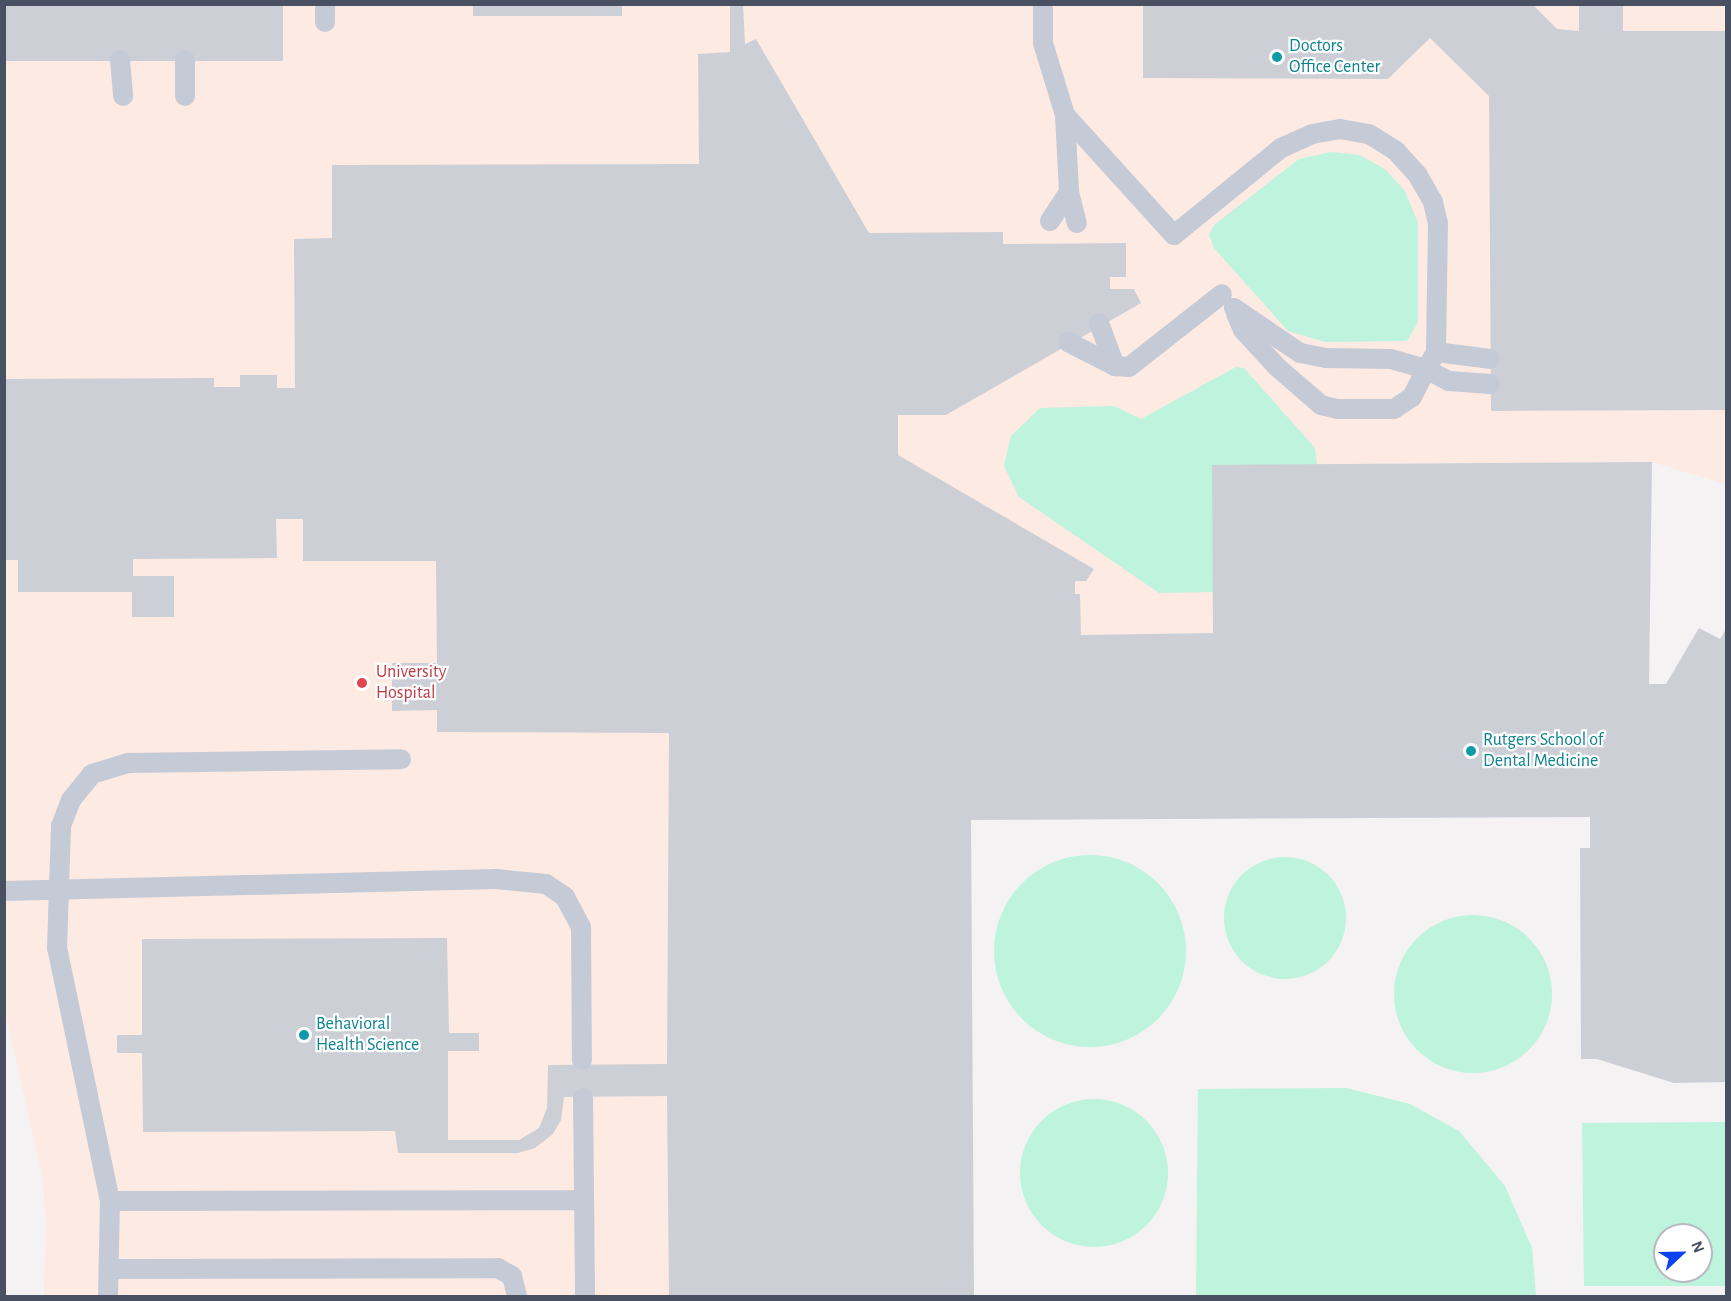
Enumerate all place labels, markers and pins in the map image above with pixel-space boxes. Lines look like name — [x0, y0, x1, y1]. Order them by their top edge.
place label: Doctors Office Center — [1289, 36, 1380, 78]
marker: Doctors Office Center — [1270, 50, 1284, 64]
place label: University Hospital — [376, 662, 446, 704]
marker: University Hospital — [353, 674, 371, 692]
place label: Rutgers School of Dental Medicine — [1483, 730, 1603, 772]
marker: Rutgers School of Dental Medicine — [1464, 744, 1478, 758]
place label: Behavioral Health Science — [316, 1014, 419, 1056]
marker: Behavioral Health Science — [297, 1028, 311, 1042]

